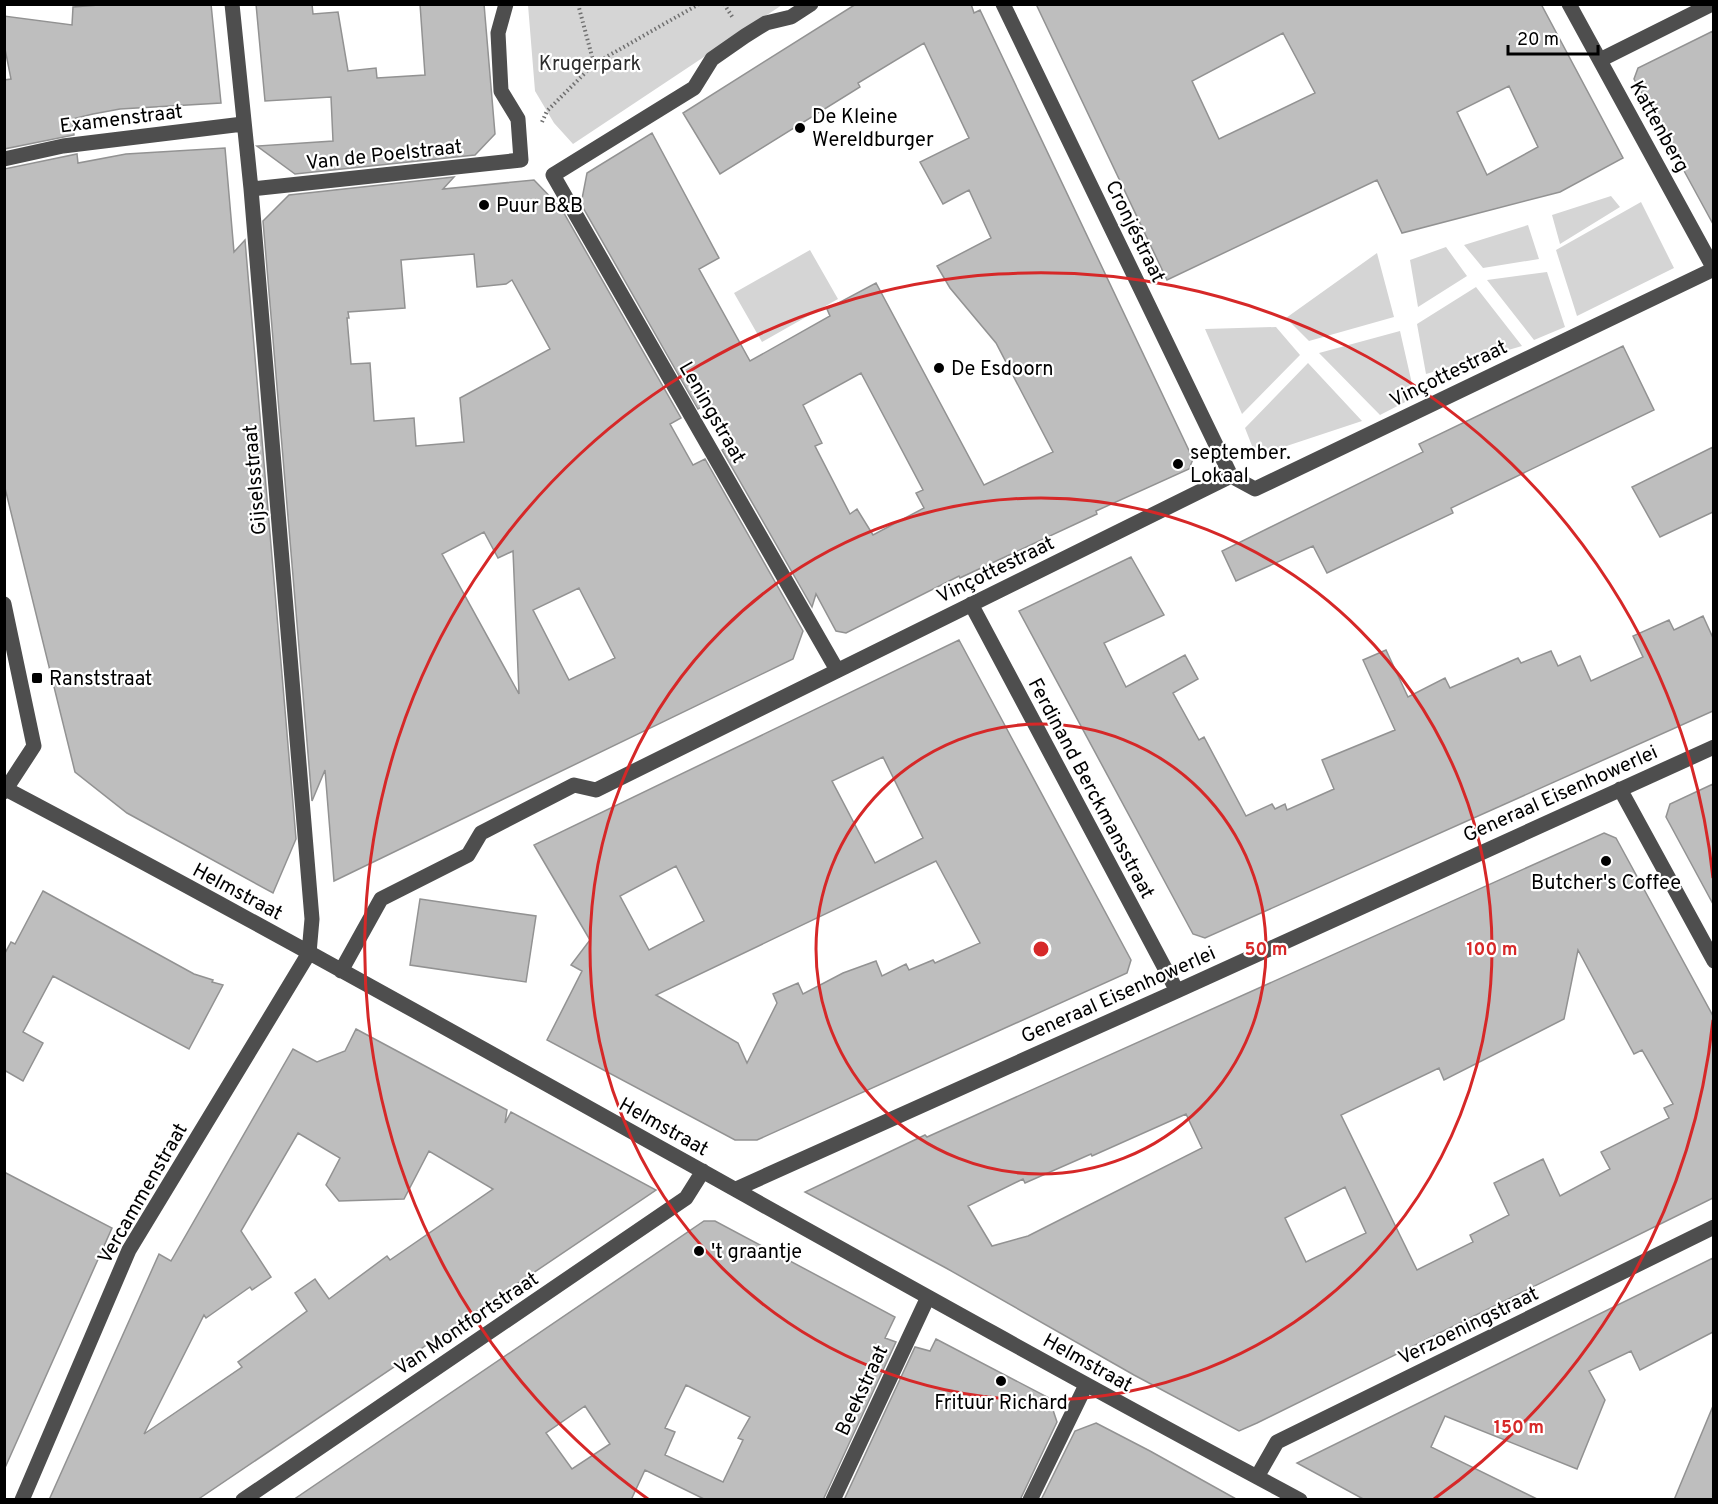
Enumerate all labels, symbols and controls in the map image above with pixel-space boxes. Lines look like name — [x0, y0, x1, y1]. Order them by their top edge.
scale bar — [1508, 18, 1598, 56]
text: 20 m — [1517, 29, 1559, 52]
park label: Krugerpark — [539, 52, 641, 78]
street label: Kattenberg — [1622, 76, 1694, 177]
street label: Examenstraat — [58, 100, 184, 140]
place label: De Kleine Wereldburger — [812, 105, 934, 154]
marker: De Kleine Wereldburger — [793, 121, 807, 135]
street label: Van de Poelstraat — [305, 135, 464, 177]
street label: Cronjéstraat — [1098, 176, 1170, 287]
place label: Puur B&B — [496, 194, 583, 220]
marker: Puur B&B — [477, 198, 491, 212]
street label: Vinçottestraat — [1386, 335, 1512, 414]
place label: De Esdoorn — [951, 357, 1053, 383]
street label: Leningstraat — [672, 358, 751, 468]
marker: De Esdoorn — [932, 361, 946, 375]
street label: Gijselsstraat — [238, 423, 274, 536]
place label: september. Lokaal — [1190, 441, 1291, 490]
marker: september. Lokaal — [1171, 457, 1185, 471]
street label: Vinçottestraat — [933, 531, 1059, 610]
place label: Ranststraat — [49, 667, 152, 693]
marker: Ranststraat — [30, 671, 44, 685]
street label: Ferdinand Berckmansstraat — [1021, 674, 1160, 904]
street label: Generaal Eisenhowerlei — [1459, 740, 1662, 850]
marker: Butcher's Coffee — [1599, 854, 1613, 868]
street label: Helmstraat — [187, 858, 287, 927]
place label: Butcher's Coffee — [1531, 871, 1681, 897]
centre of rings — [1031, 939, 1051, 959]
text: 50 m — [1244, 939, 1288, 962]
text: 100 m — [1466, 939, 1518, 962]
street label: Generaal Eisenhowerlei — [1017, 941, 1220, 1051]
street label: Helmstraat — [614, 1092, 712, 1163]
street label: Vercammenstraat — [93, 1119, 195, 1269]
place label: 't graantje — [711, 1240, 802, 1266]
marker: 't graantje — [692, 1244, 706, 1258]
street label: Van Montfortstraat — [390, 1267, 544, 1382]
street label: Verzoeningstraat — [1394, 1282, 1543, 1372]
street label: Helmstraat — [1038, 1328, 1136, 1399]
street label: Beekstraat — [831, 1341, 895, 1440]
marker: Frituur Richard — [994, 1374, 1008, 1388]
place label: Frituur Richard — [934, 1391, 1068, 1417]
text: 150 m — [1494, 1417, 1544, 1440]

